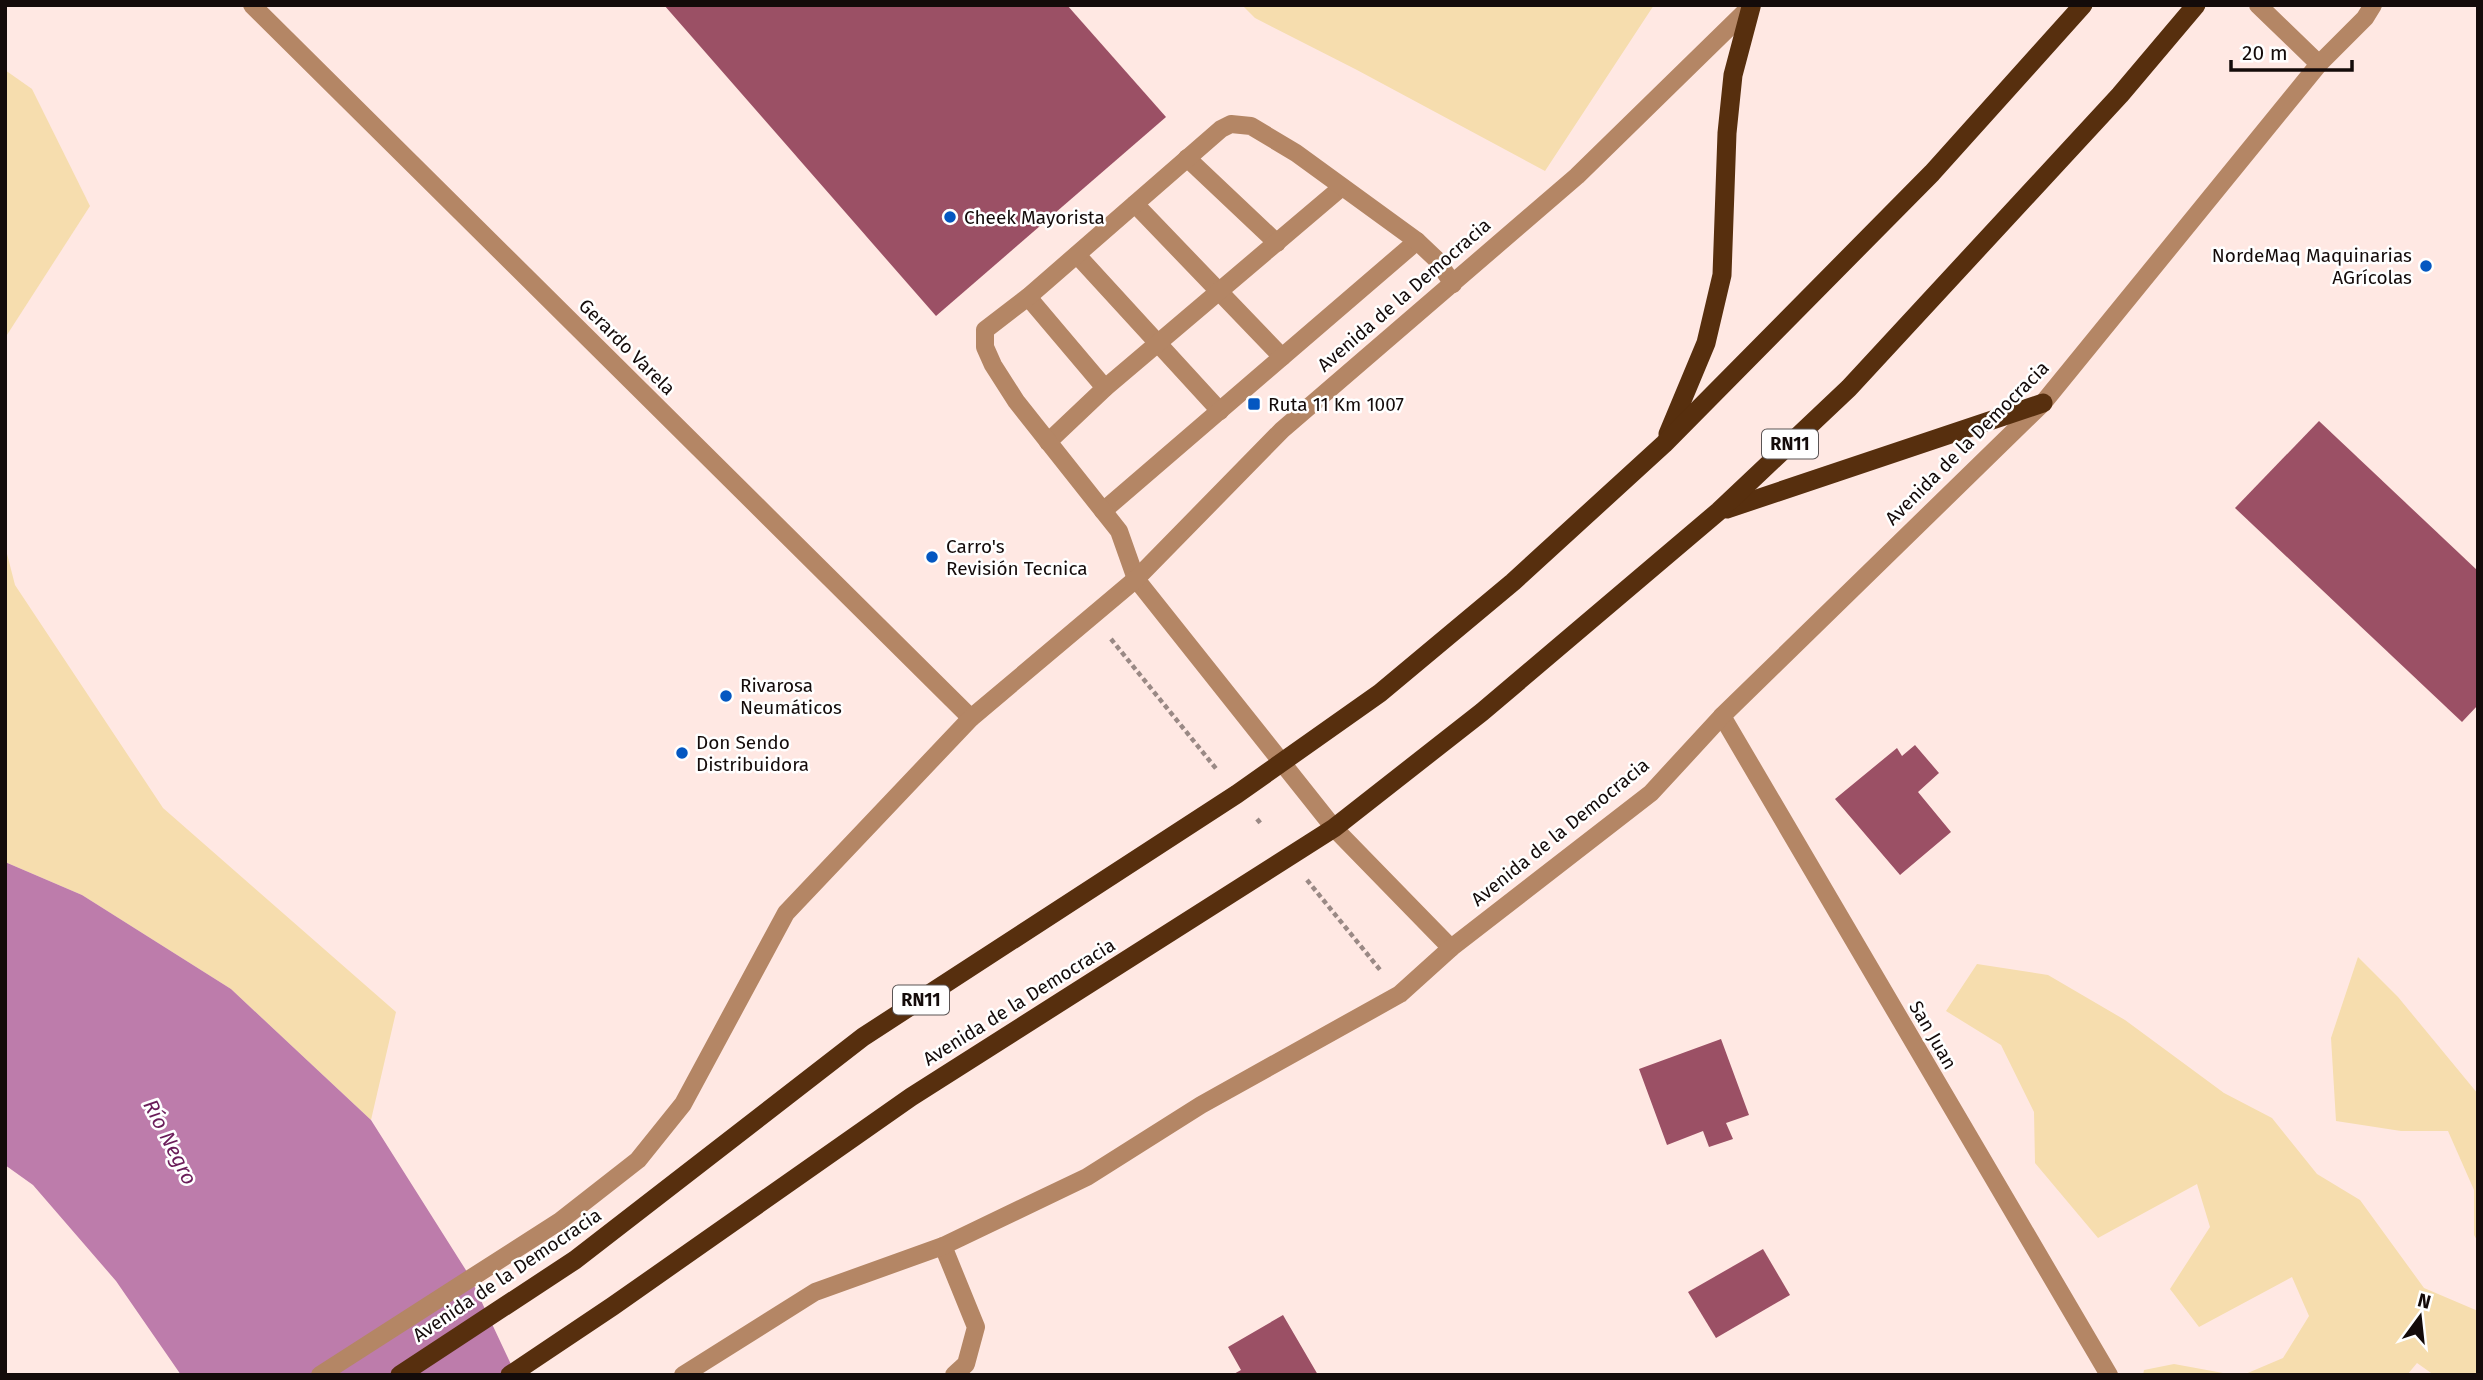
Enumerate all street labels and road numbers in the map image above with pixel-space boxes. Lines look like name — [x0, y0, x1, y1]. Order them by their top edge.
street label: Avenida de la Democracia — [1313, 213, 1495, 377]
street label: Gerardo Varela — [574, 294, 680, 400]
street label: Avenida de la Democracia — [1880, 356, 2054, 530]
road number: RN11 — [1762, 430, 1818, 458]
street label: Avenida de la Democracia — [1466, 753, 1654, 911]
street label: Avenida de la Democracia — [919, 933, 1119, 1071]
road number: RN11 — [893, 986, 949, 1015]
street label: San Juan — [1904, 997, 1962, 1073]
street label: Avenida de la Democracia — [408, 1203, 606, 1347]

